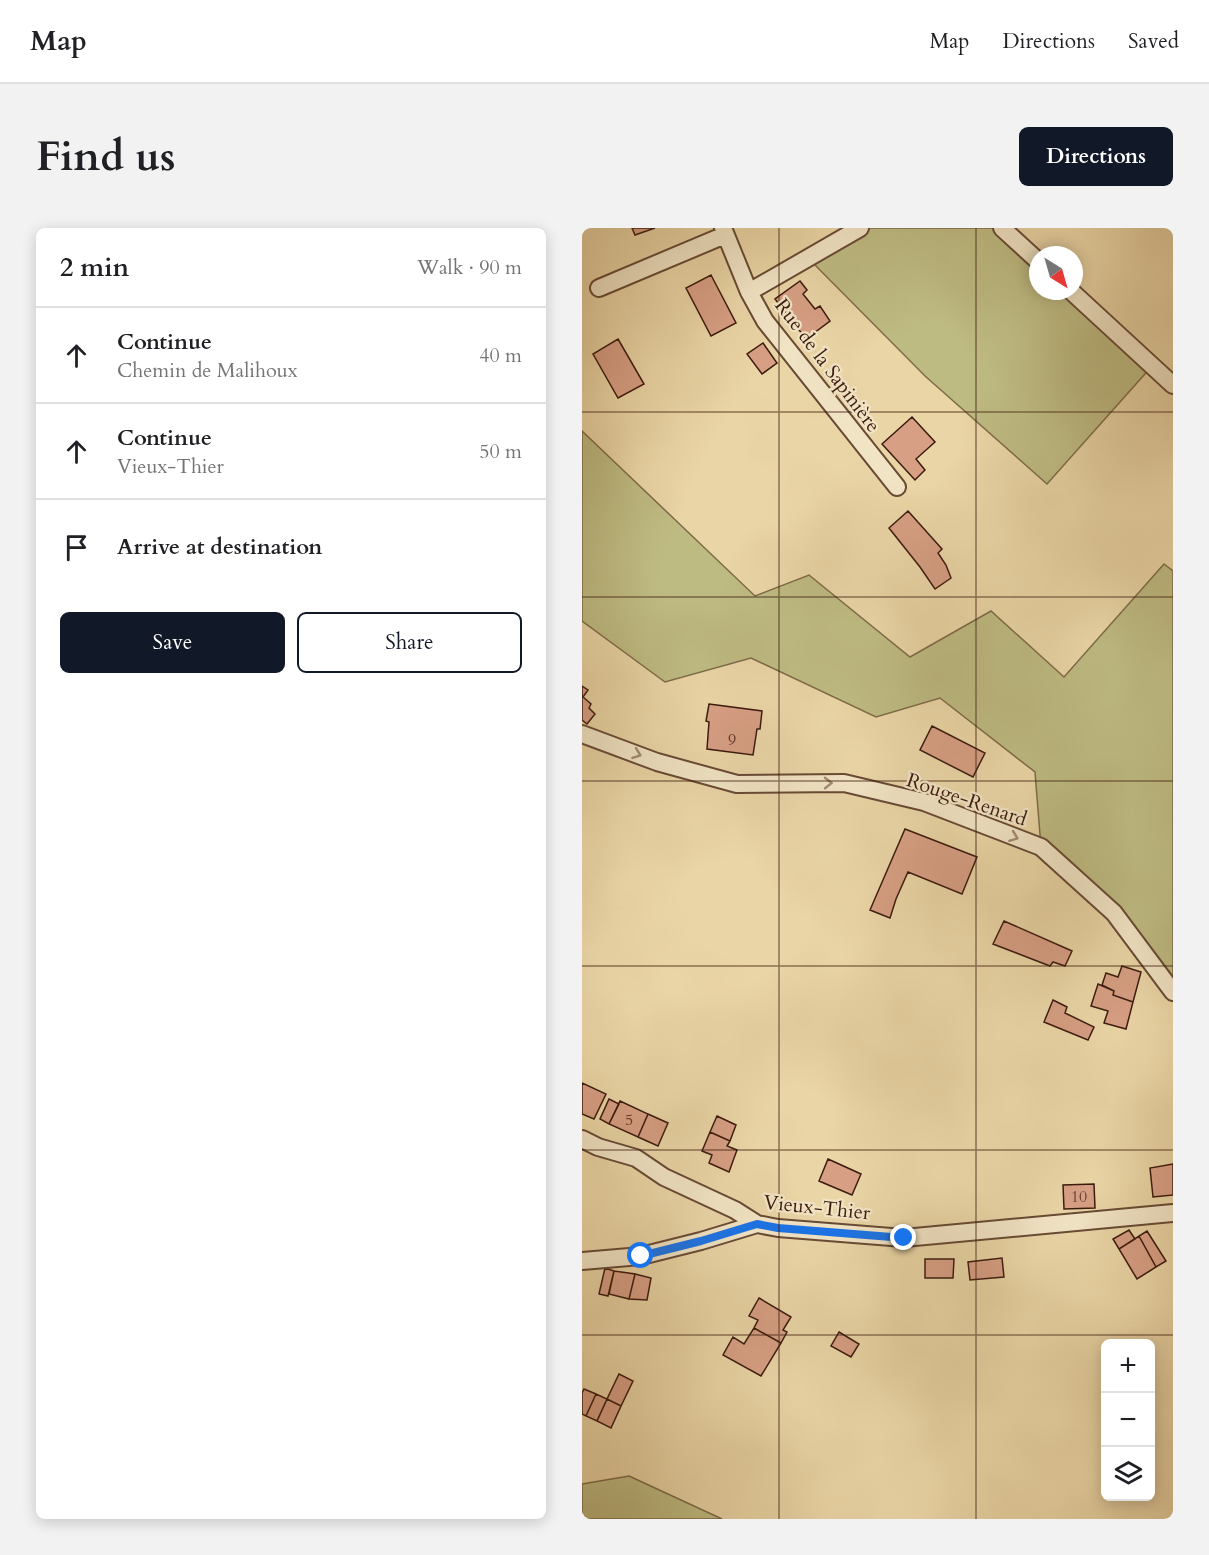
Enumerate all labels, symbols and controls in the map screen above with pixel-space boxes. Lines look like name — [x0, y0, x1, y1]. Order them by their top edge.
text: Map — [30, 22, 87, 60]
text: Map — [929, 27, 969, 56]
text: Directions — [1002, 27, 1095, 56]
text: Saved — [1128, 27, 1179, 56]
button: Directions — [1019, 127, 1173, 186]
text: Find us — [36, 128, 176, 185]
north arrow — [1029, 246, 1083, 300]
text: 2 min — [60, 250, 129, 285]
text: Walk · 90 m — [417, 254, 522, 281]
street label: Rue de la Sapinière — [768, 293, 887, 438]
text: Continue — [117, 327, 212, 357]
icon: ahead — [60, 339, 93, 372]
text: 40 m — [479, 342, 522, 369]
text: Chemin de Malihoux — [117, 357, 298, 384]
text: Continue — [117, 423, 212, 453]
icon: ahead — [60, 435, 93, 468]
text: 50 m — [479, 438, 522, 465]
text: Vieux-Thier — [117, 453, 224, 480]
icon: arrive — [60, 531, 93, 564]
text: Arrive at destination — [117, 532, 322, 562]
button: Save — [60, 612, 285, 673]
button: Share — [297, 612, 522, 673]
house number: 9 — [728, 729, 736, 751]
one-way arrow — [631, 747, 642, 760]
street label: Rouge-Renard — [903, 766, 1031, 833]
one-way arrow — [823, 777, 832, 789]
one-way arrow — [1008, 830, 1019, 842]
house number: 5 — [625, 1109, 633, 1131]
house number: 10 — [1071, 1186, 1087, 1208]
street label: Vieux-Thier — [762, 1188, 872, 1227]
route end — [890, 1224, 916, 1250]
route start — [627, 1242, 653, 1268]
map controls — [1101, 1339, 1155, 1501]
button: + — [1101, 1339, 1155, 1393]
button: − — [1101, 1393, 1155, 1447]
button: layers — [1101, 1447, 1155, 1501]

